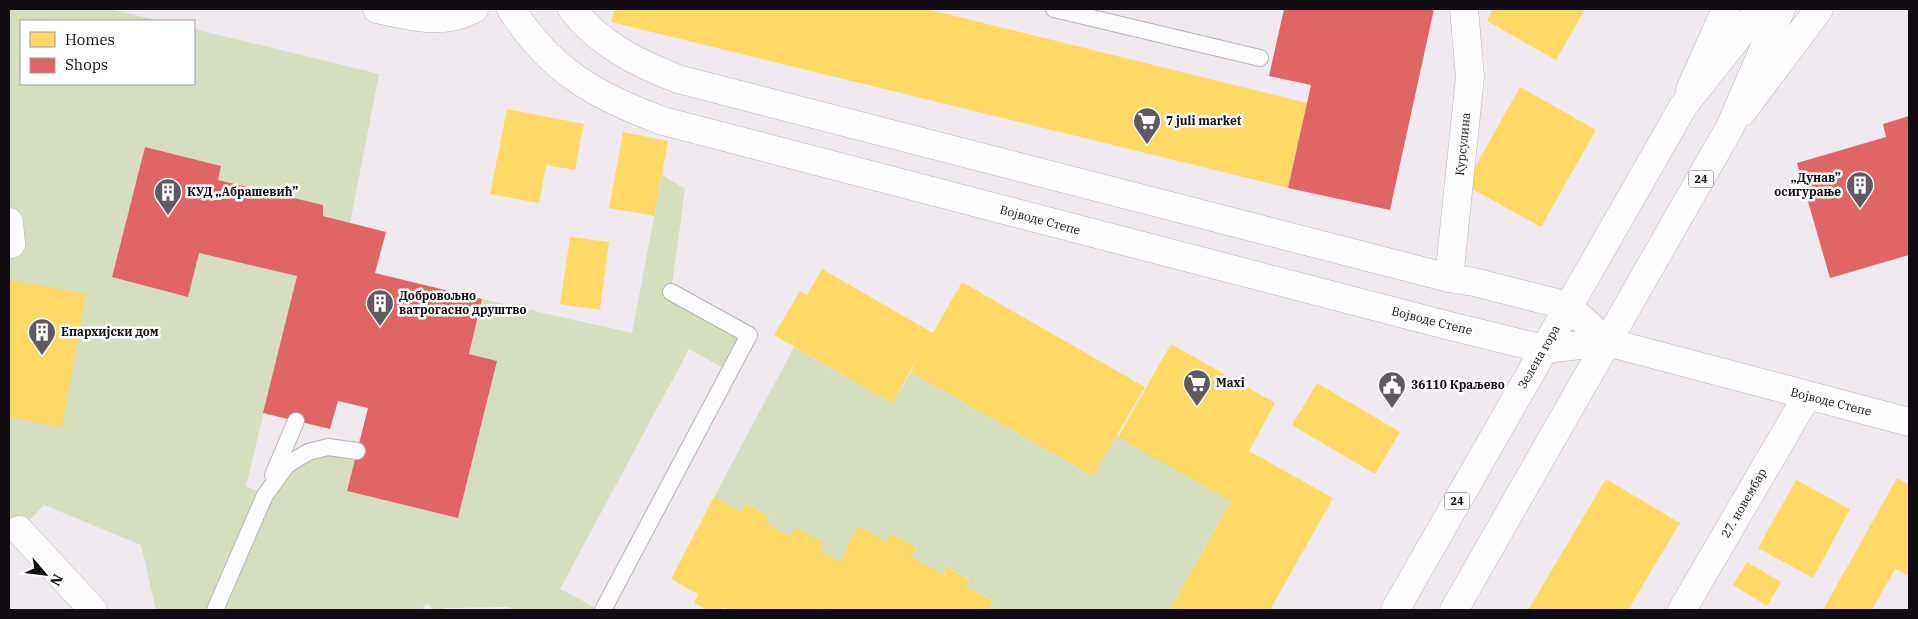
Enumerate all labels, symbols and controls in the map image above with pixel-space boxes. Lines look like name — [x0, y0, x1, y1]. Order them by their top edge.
legend — [20, 20, 195, 85]
text: Homes — [65, 30, 115, 49]
text: Shops — [65, 55, 108, 74]
supermarket icon: 7 juli market — [1132, 106, 1162, 145]
street label: Курсулина — [1452, 111, 1473, 176]
place label: 7 juli market — [1166, 113, 1242, 128]
road number: 24 — [1688, 170, 1714, 188]
place label: „Дунав” осигурање — [1774, 170, 1841, 199]
building icon: „Дунав” осигурање — [1845, 170, 1875, 209]
building icon: КУД „Абрашевић” — [153, 177, 183, 216]
place label: КУД „Абрашевић” — [187, 184, 298, 199]
street label: Војводе Степе — [998, 202, 1082, 238]
building icon: Добровољно ватрогасно друштво — [365, 288, 395, 327]
place label: Добровољно ватрогасно друштво — [399, 288, 527, 317]
street label: Војводе Степе — [1390, 303, 1474, 338]
building icon: Епархијски дом — [27, 317, 57, 356]
street label: Зелена гора — [1514, 322, 1563, 391]
place label: Епархијски дом — [61, 324, 159, 339]
supermarket icon: Maxi — [1182, 368, 1212, 407]
public building icon: 36110 Краљево — [1377, 370, 1407, 409]
place label: Maxi — [1216, 375, 1245, 390]
place label: 36110 Краљево — [1411, 377, 1505, 392]
street label: Војводе Степе — [1789, 384, 1873, 419]
street label: 27. новембар — [1718, 465, 1770, 540]
road number: 24 — [1444, 492, 1470, 510]
north arrow — [20, 549, 70, 599]
text: N — [46, 571, 67, 589]

